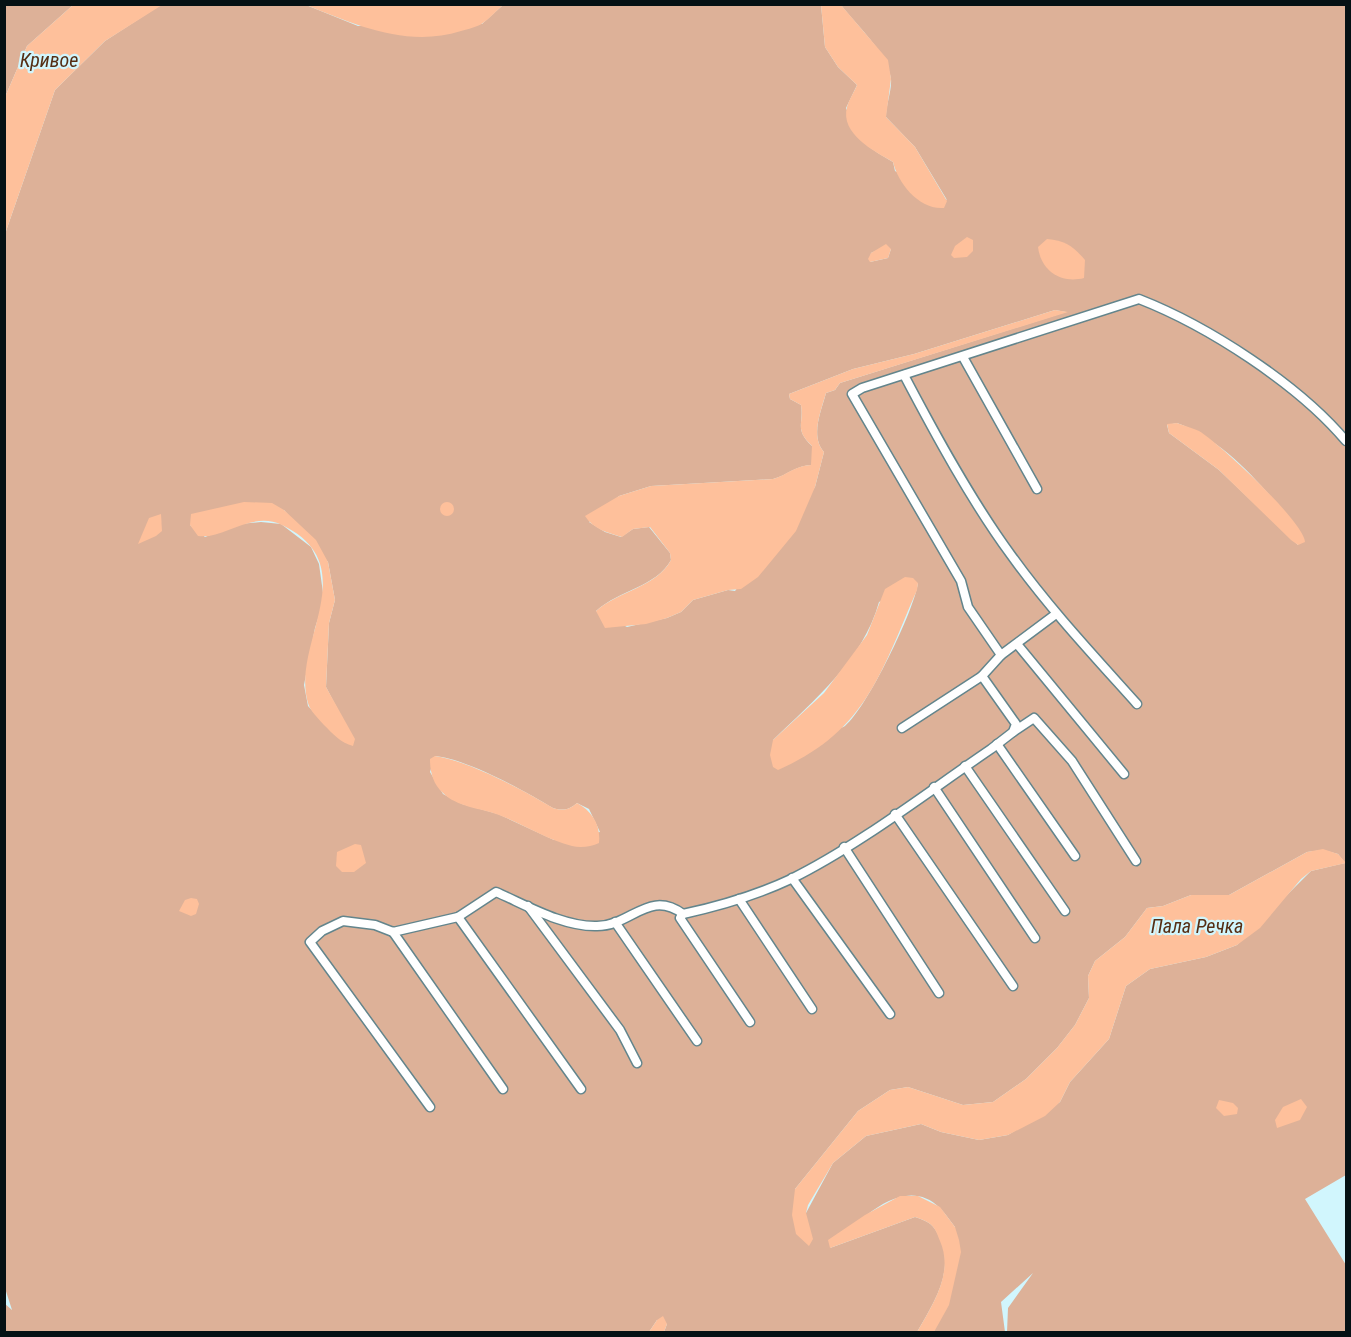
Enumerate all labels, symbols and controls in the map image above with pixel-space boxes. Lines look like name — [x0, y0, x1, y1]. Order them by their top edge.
water label: Кривое — [20, 48, 78, 72]
water label: Пала Речка — [1151, 914, 1243, 938]

